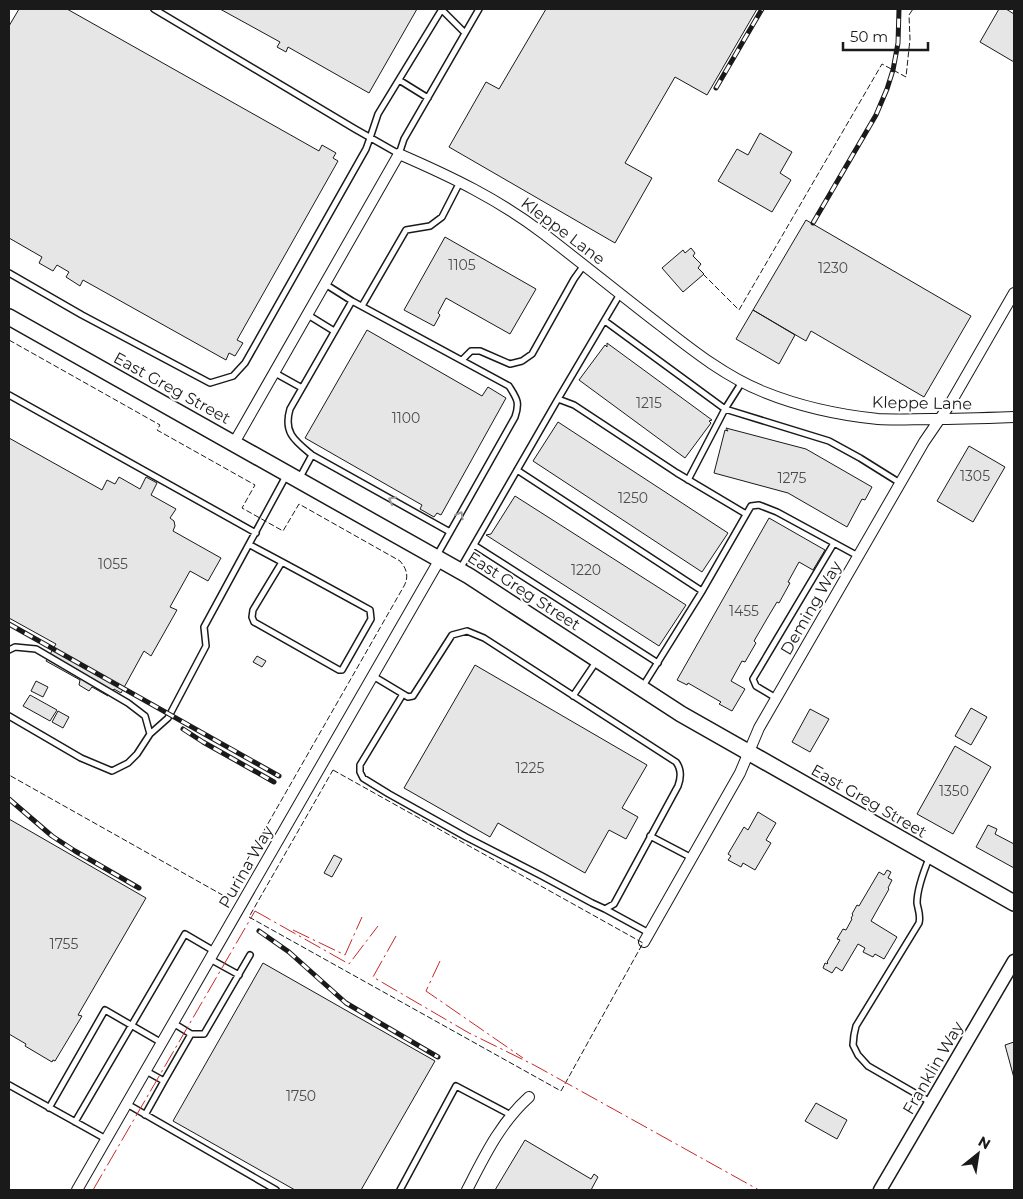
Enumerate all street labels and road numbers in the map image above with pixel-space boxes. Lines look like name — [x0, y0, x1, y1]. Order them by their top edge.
street label: Kleppe Lane — [517, 193, 609, 269]
street label: East Greg Street — [110, 348, 234, 428]
street label: Kleppe Lane — [872, 393, 972, 413]
street label: East Greg Street — [464, 548, 584, 635]
street label: Deming Way — [777, 558, 846, 658]
street label: East Greg Street — [808, 760, 931, 842]
street label: Purina Way — [215, 822, 277, 912]
street label: Franklin Way — [899, 1018, 967, 1118]

